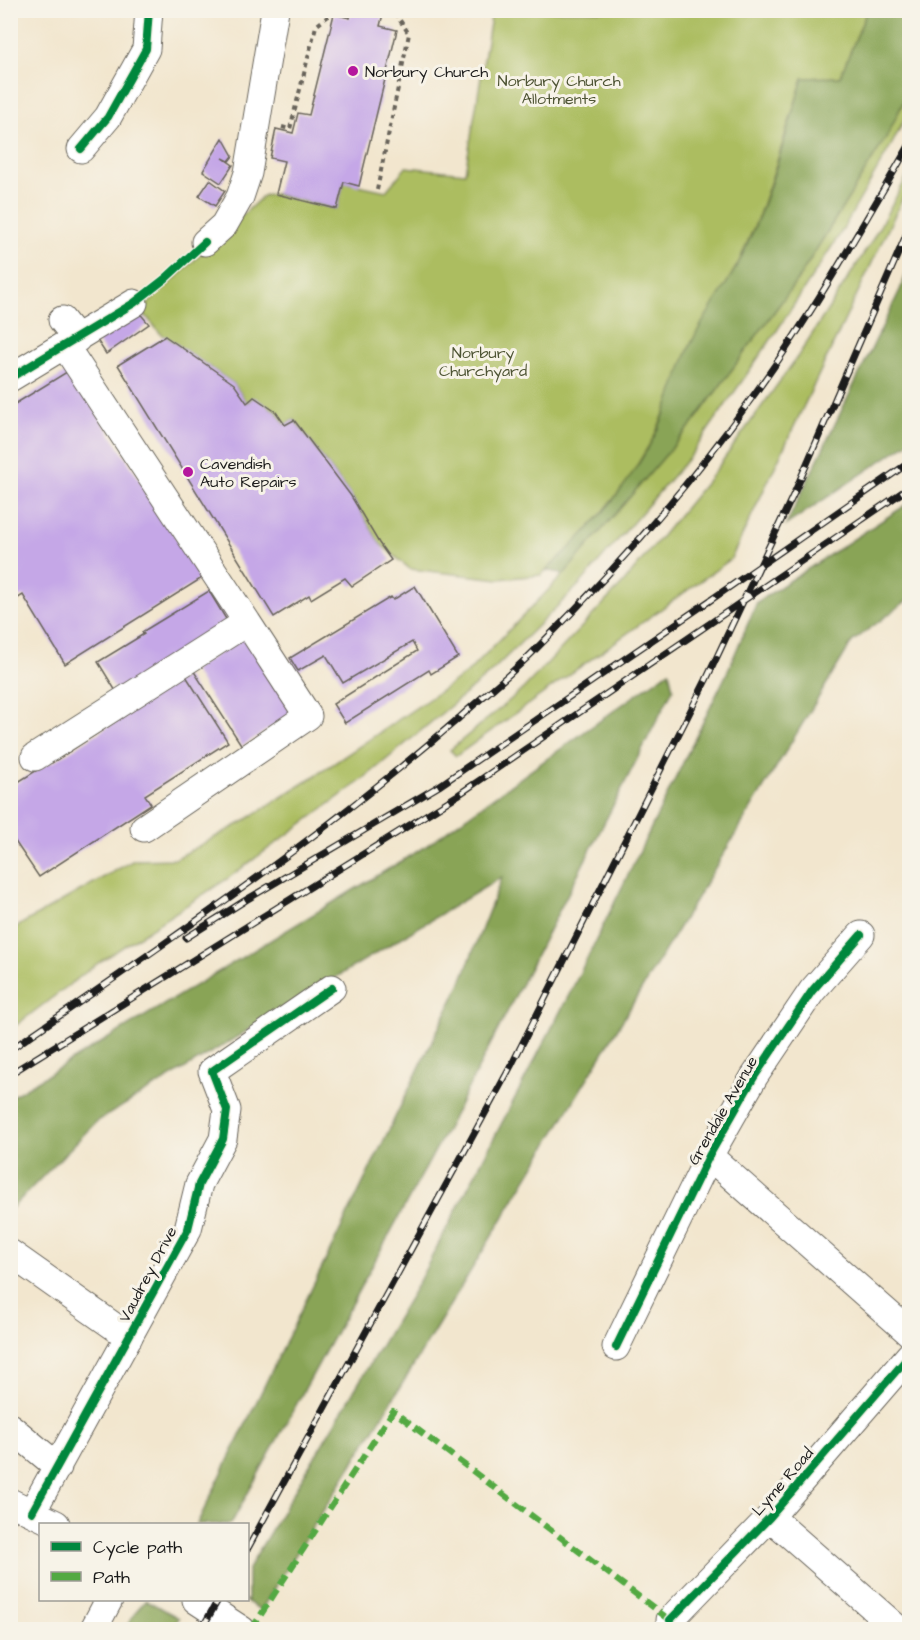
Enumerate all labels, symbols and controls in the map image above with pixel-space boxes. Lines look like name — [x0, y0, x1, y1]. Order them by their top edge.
place label: Norbury Church — [365, 61, 488, 84]
marker: Norbury Church — [346, 64, 360, 78]
park label: Norbury Church Allotments — [497, 70, 621, 110]
park label: Norbury Churchyard — [439, 342, 527, 383]
place label: Cavendish Auto Repairs — [200, 453, 297, 493]
marker: Cavendish Auto Repairs — [181, 465, 195, 479]
street label: Grendale Avenue — [683, 1052, 763, 1169]
street label: Vaudrey Drive — [113, 1222, 183, 1327]
street label: Lyme Road — [747, 1443, 819, 1521]
legend — [39, 1523, 249, 1601]
text: Cycle path — [93, 1535, 182, 1561]
text: Path — [93, 1565, 130, 1590]

